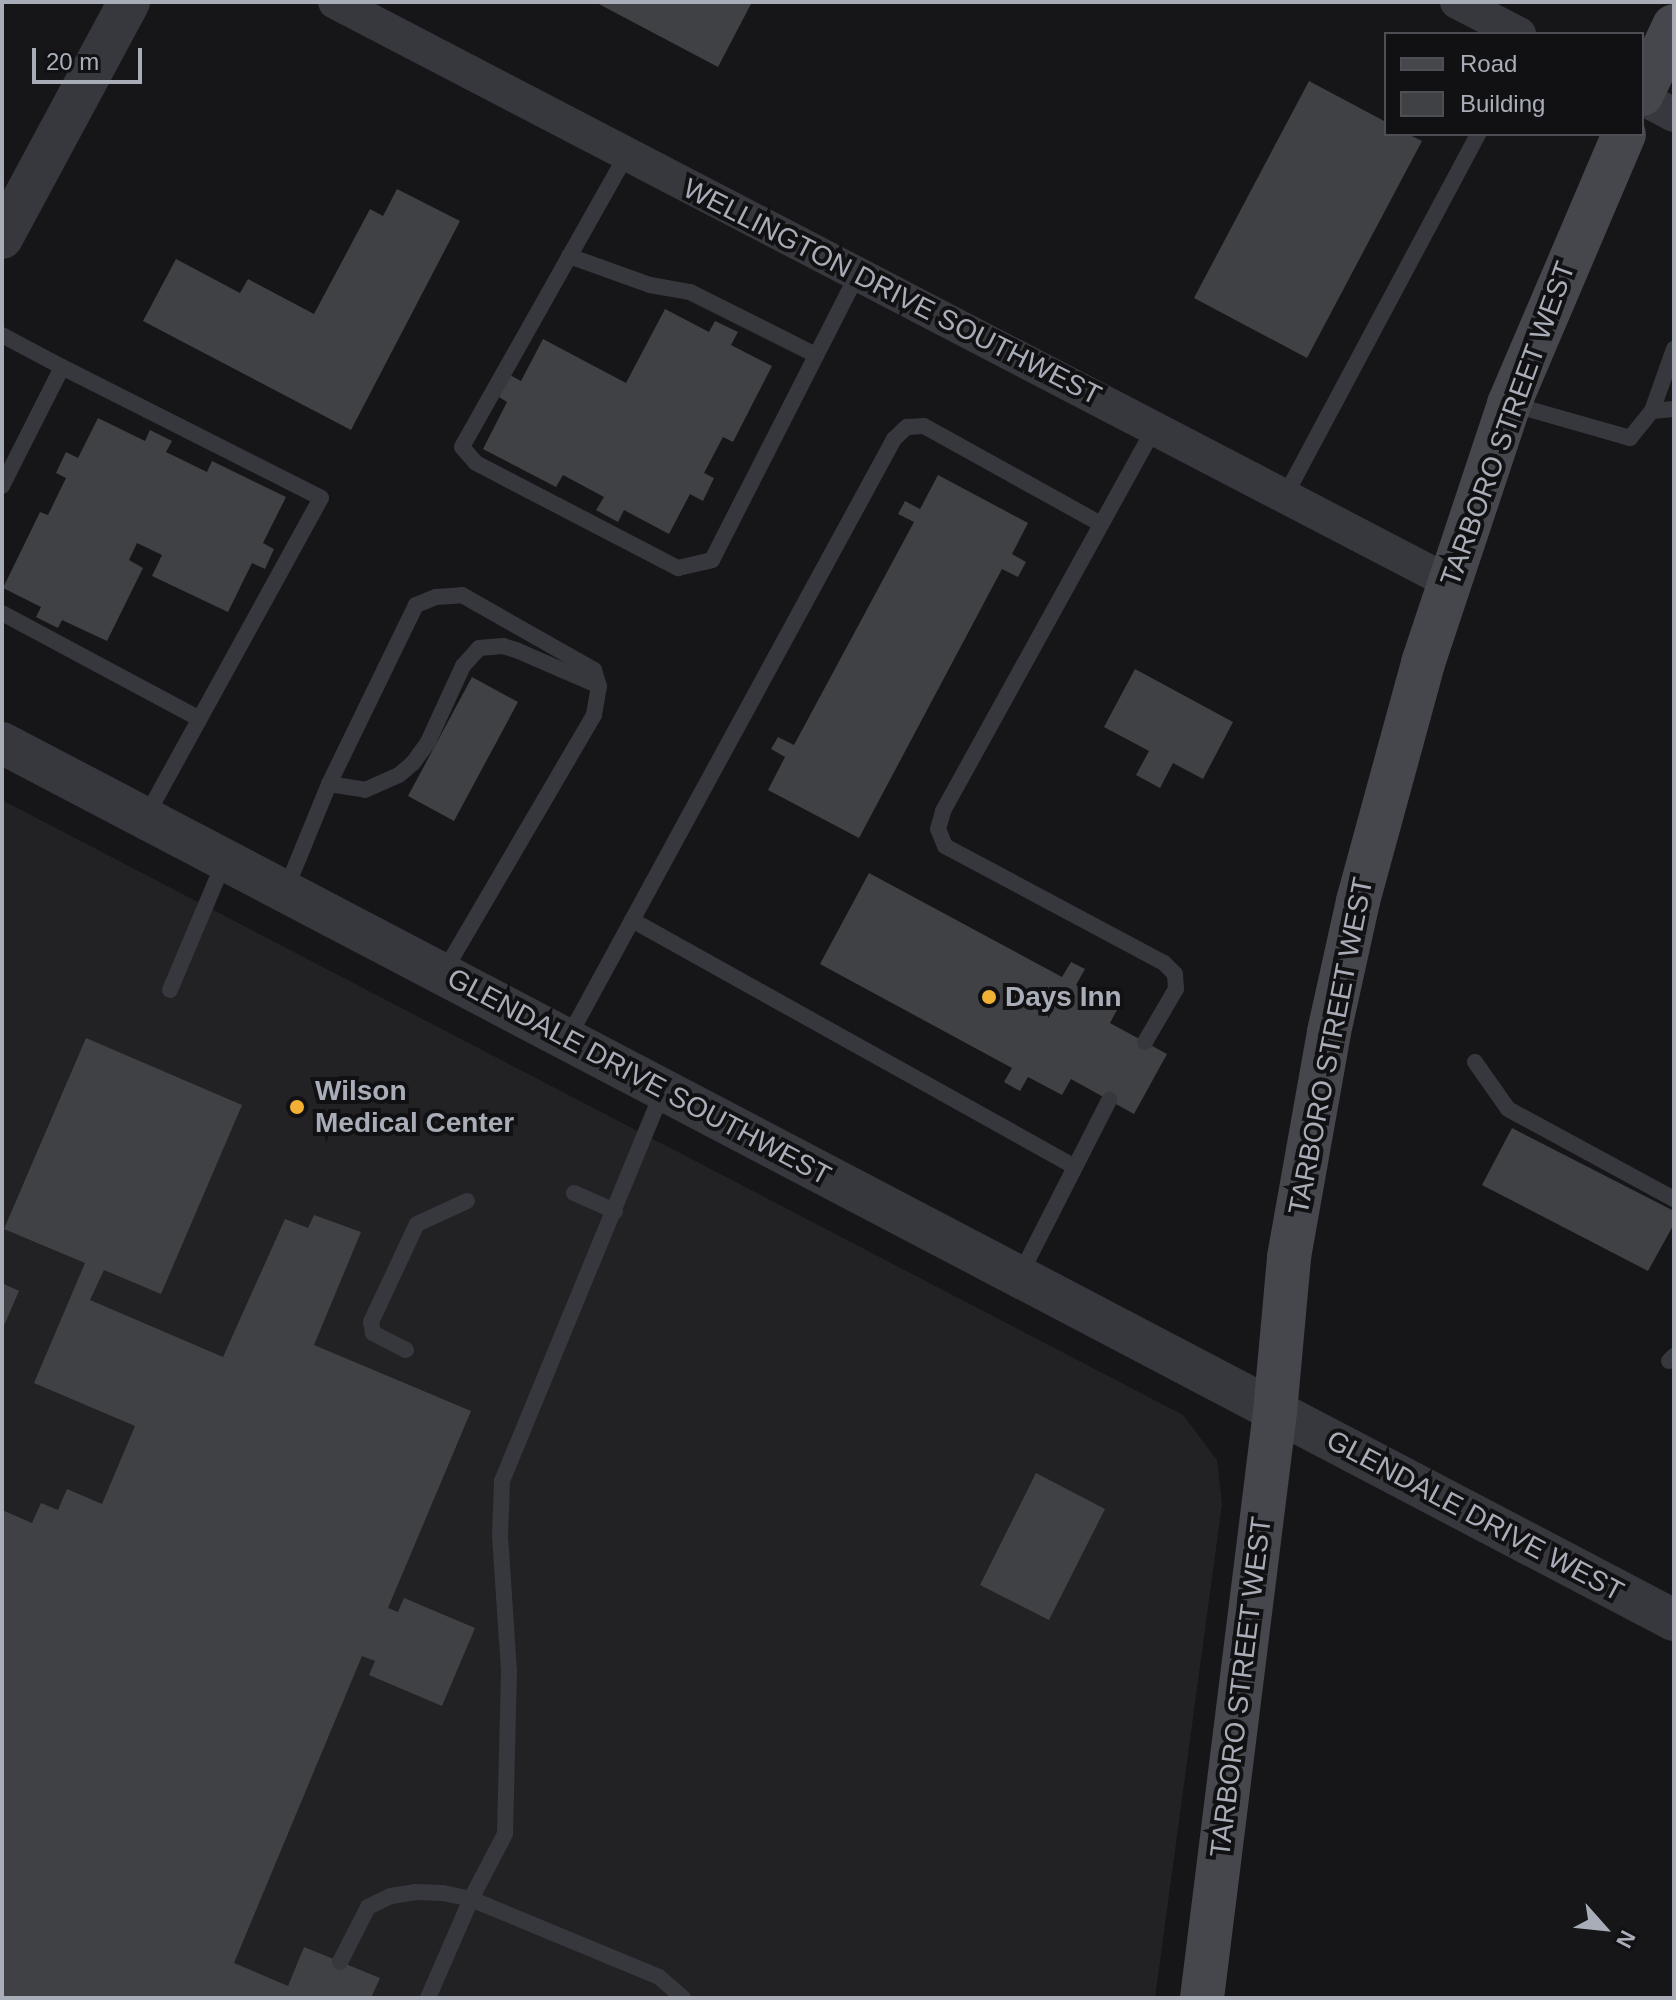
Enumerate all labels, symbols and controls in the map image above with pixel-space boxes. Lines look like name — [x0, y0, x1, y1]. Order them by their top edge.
scale bar — [36, 32, 146, 82]
legend — [1384, 32, 1644, 136]
text: 20 m — [46, 48, 99, 75]
text: Road — [1460, 50, 1517, 77]
text: Building — [1460, 90, 1545, 117]
street label: WELLINGTON DRIVE SOUTHWEST — [677, 172, 1107, 412]
street label: TARBORO STREET WEST — [1434, 257, 1582, 591]
street label: TARBORO STREET WEST — [1282, 874, 1380, 1218]
street label: GLENDALE DRIVE SOUTHWEST — [442, 961, 836, 1193]
place label: Days Inn — [1005, 980, 1122, 1014]
marker: Days Inn — [980, 988, 998, 1006]
place label: Wilson Medical Center — [315, 1074, 514, 1140]
marker: Wilson Medical Center — [286, 1096, 308, 1118]
street label: GLENDALE DRIVE WEST — [1321, 1423, 1629, 1609]
street label: TARBORO STREET WEST — [1203, 1515, 1279, 1859]
north arrow — [1564, 1888, 1644, 1968]
text: N — [1611, 1926, 1641, 1952]

